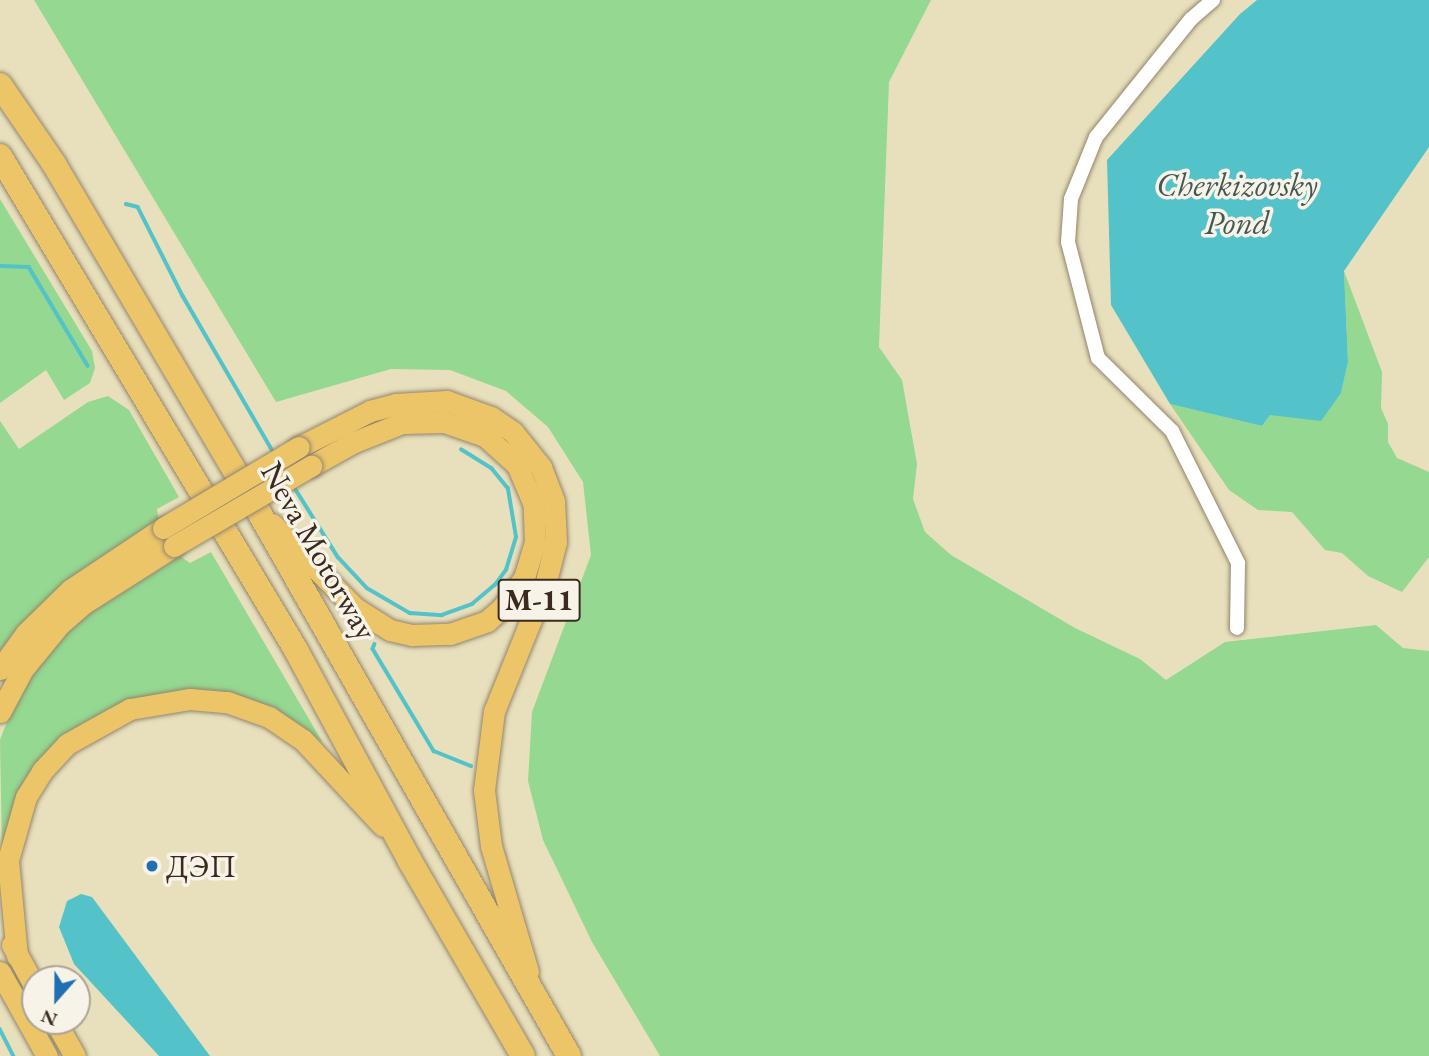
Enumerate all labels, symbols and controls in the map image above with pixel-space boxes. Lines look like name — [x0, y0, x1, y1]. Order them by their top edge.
water label: Cherkizovsky Pond — [1156, 165, 1318, 243]
street label: Neva Motorway — [253, 455, 385, 647]
road number: М-11 — [497, 573, 581, 626]
place label: ДЭП — [166, 847, 236, 885]
marker: ДЭП — [144, 858, 160, 874]
north arrow — [21, 965, 91, 1035]
text: N — [37, 1004, 61, 1033]

